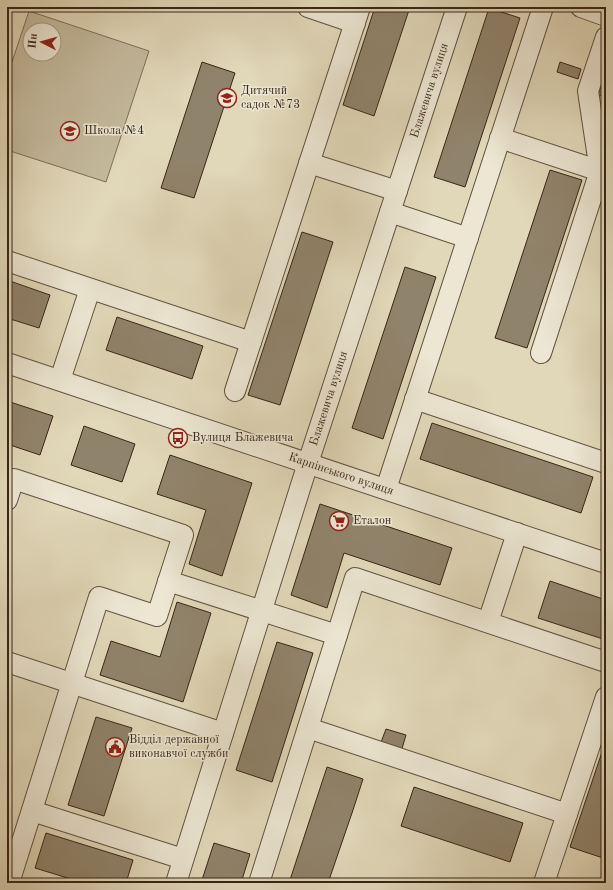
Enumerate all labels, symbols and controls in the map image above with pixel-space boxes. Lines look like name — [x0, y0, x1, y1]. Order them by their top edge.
north arrow — [22, 22, 62, 62]
text: Пн — [27, 33, 40, 49]
street label: Блажевича вулиця — [409, 42, 451, 140]
place label: Дитячий садок №73 — [241, 85, 300, 111]
school or university icon: Дитячий садок №73 — [216, 87, 238, 109]
school or university icon: Школа №4 — [59, 120, 81, 142]
place label: Школа №4 — [84, 125, 144, 137]
street label: Блажевича вулиця — [308, 350, 350, 448]
bus stop icon: Вулиця Блажевича — [167, 427, 189, 449]
place label: Вулиця Блажевича — [192, 432, 293, 444]
street label: Карпінського вулиця — [287, 451, 395, 498]
supermarket icon: Еталон — [328, 510, 350, 532]
place label: Еталон — [353, 515, 392, 527]
place label: Відділ державної виконавчої служби — [129, 733, 228, 760]
public building icon: Відділ державної виконавчої служби — [104, 736, 126, 758]

